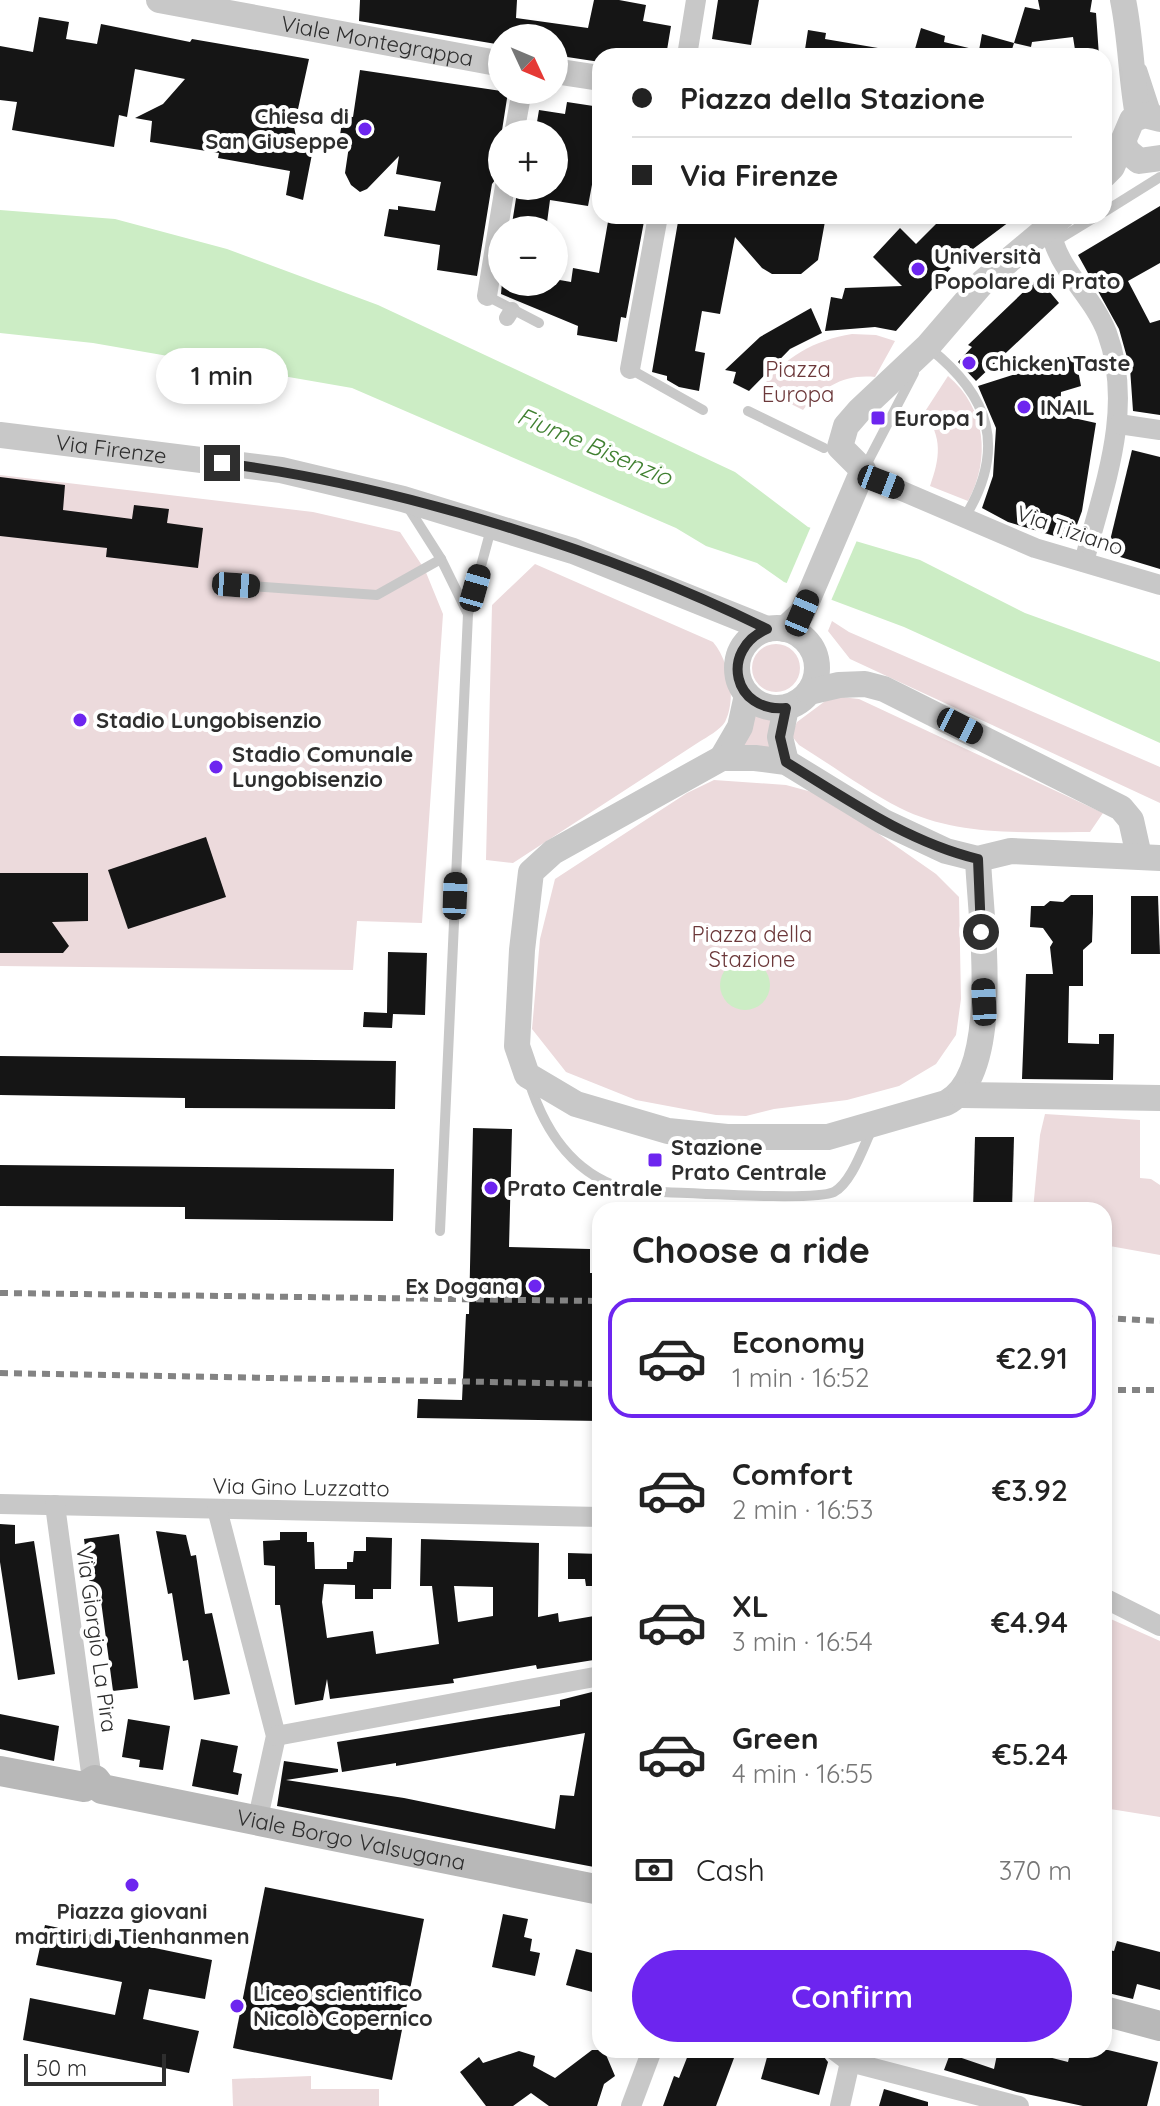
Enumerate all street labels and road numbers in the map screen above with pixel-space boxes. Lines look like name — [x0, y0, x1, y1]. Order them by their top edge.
street label: Viale Montegrappa — [279, 9, 476, 72]
street label: Via Firenze — [54, 428, 168, 470]
street label: Via Tiziano — [1013, 499, 1127, 561]
street label: Via Gino Luzzatto — [212, 1471, 390, 1503]
street label: Via Giorgio La Pira — [70, 1544, 124, 1734]
street label: Viale Borgo Valsugana — [234, 1803, 468, 1876]

